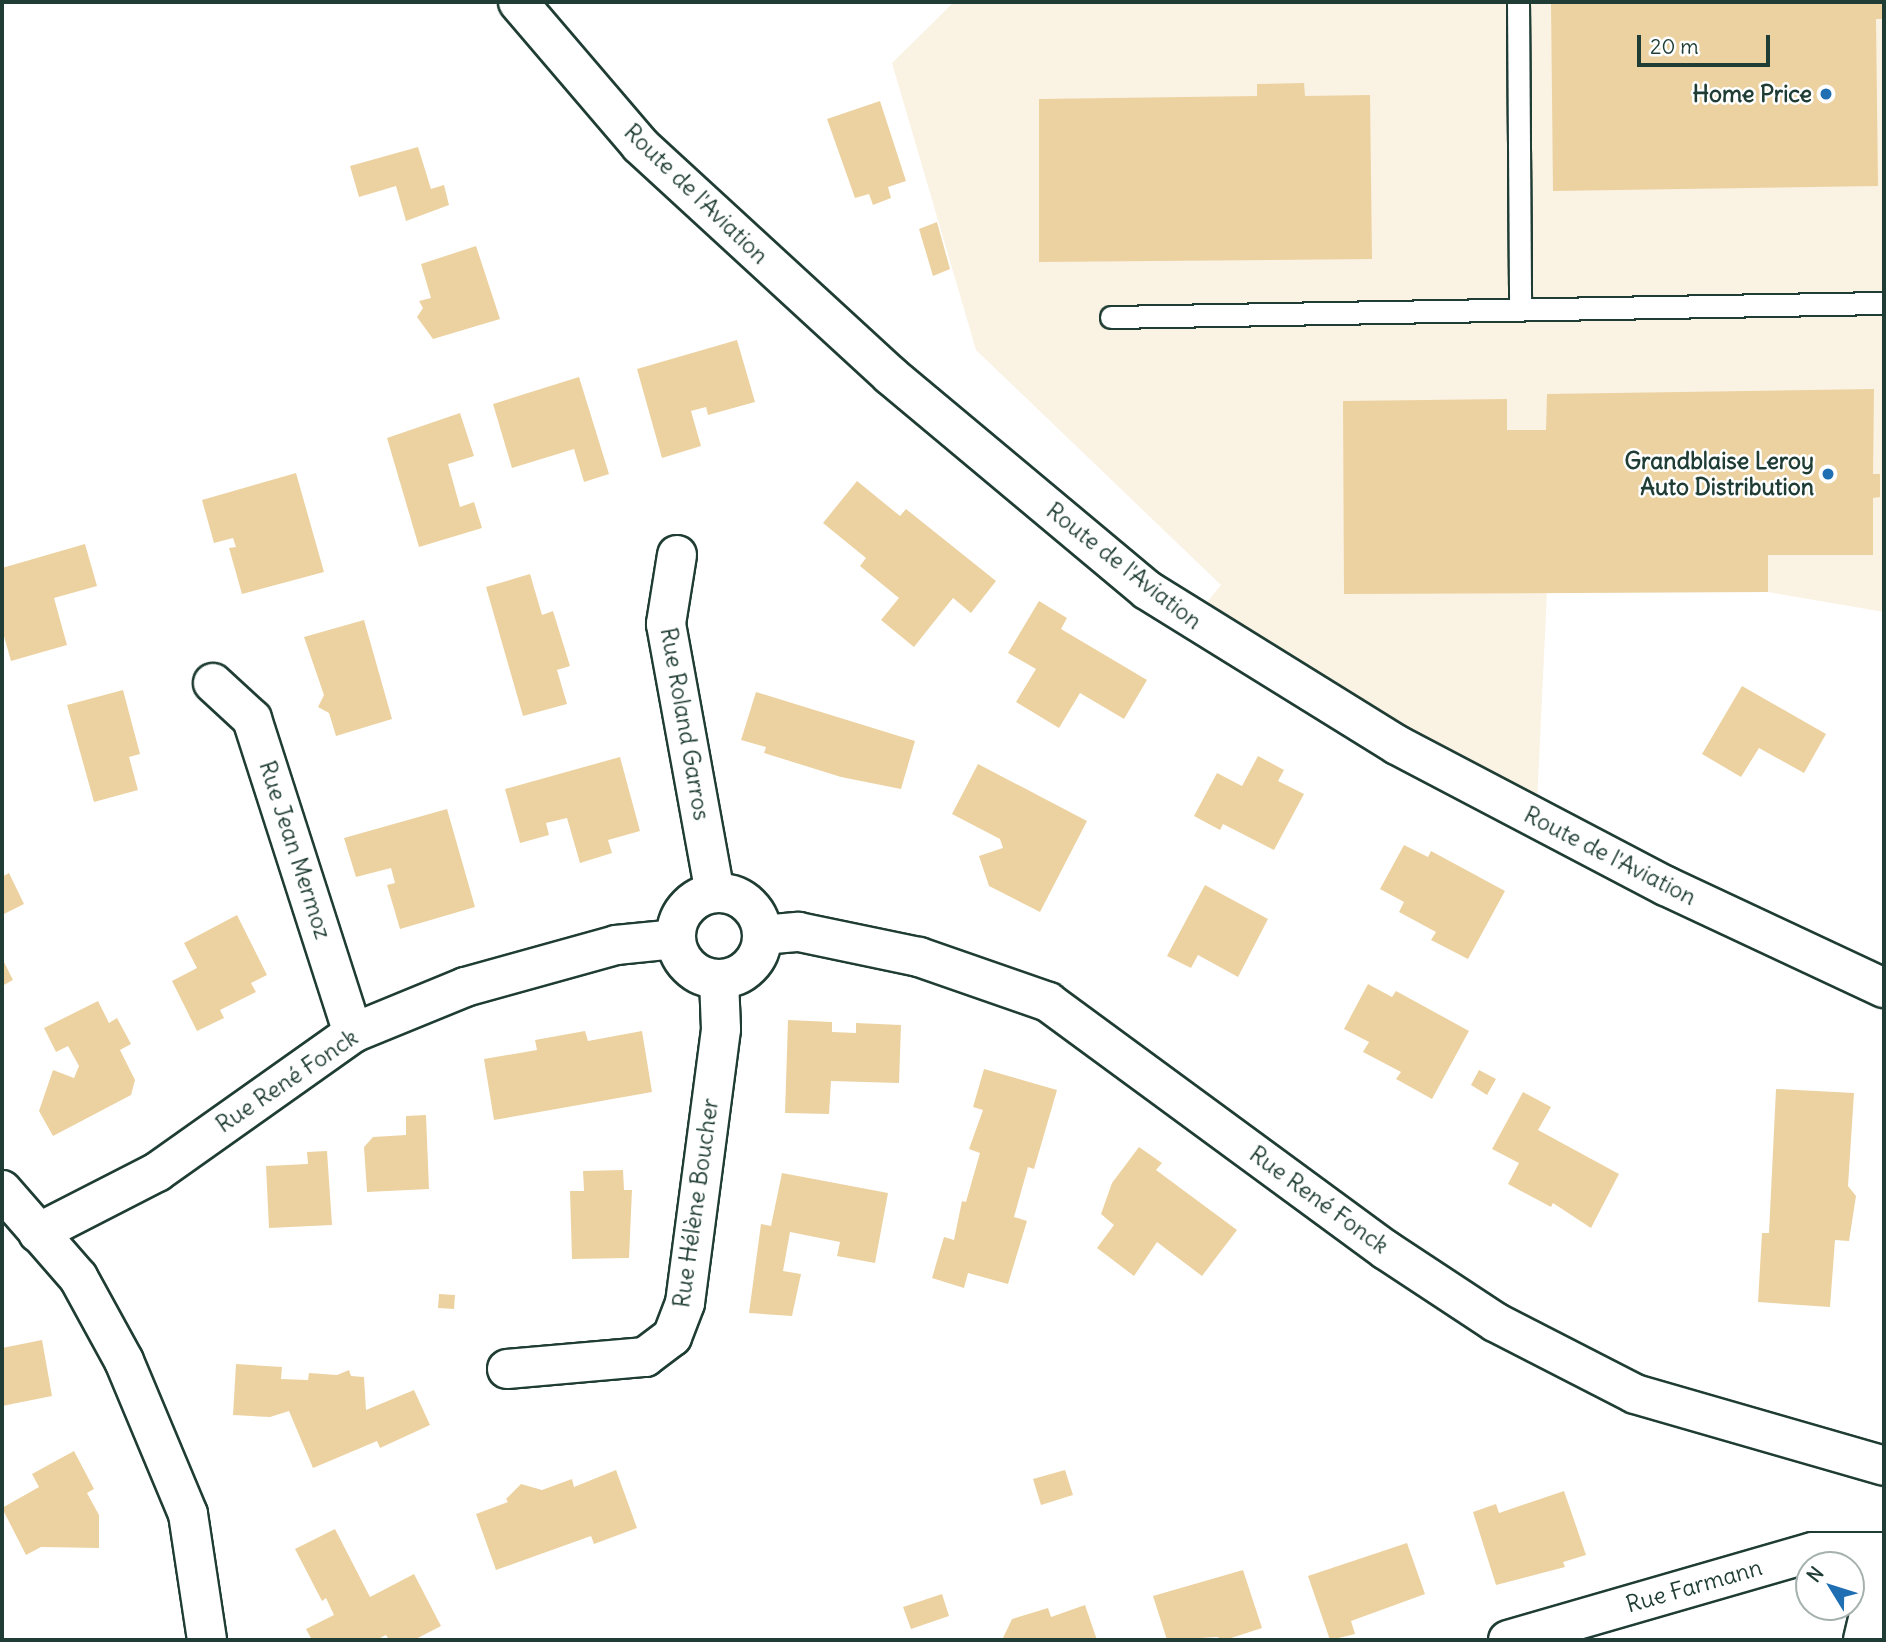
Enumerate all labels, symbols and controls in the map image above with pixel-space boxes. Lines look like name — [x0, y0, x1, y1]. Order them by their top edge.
scale bar — [1641, 21, 1774, 65]
text: 20 m — [1650, 33, 1699, 60]
place label: Home Price — [1692, 80, 1812, 108]
marker: Home Price — [1818, 86, 1834, 102]
street label: Route de l'Aviation — [618, 118, 774, 270]
place label: Grandblaise Leroy Auto Distribution — [1624, 447, 1814, 501]
marker: Grandblaise Leroy Auto Distribution — [1820, 466, 1836, 482]
street label: Route de l'Aviation — [1041, 497, 1207, 635]
street label: Rue Roland Garros — [654, 625, 716, 823]
street label: Rue Jean Mermoz — [253, 757, 337, 943]
street label: Route de l'Aviation — [1519, 801, 1701, 911]
street label: Rue René Fonck — [211, 1023, 363, 1139]
street label: Rue Hélène Boucher — [668, 1096, 724, 1310]
street label: Rue René Fonck — [1244, 1140, 1394, 1260]
north arrow — [1795, 1551, 1865, 1621]
street label: Rue Farmann — [1623, 1553, 1765, 1619]
text: N — [1802, 1562, 1829, 1587]

